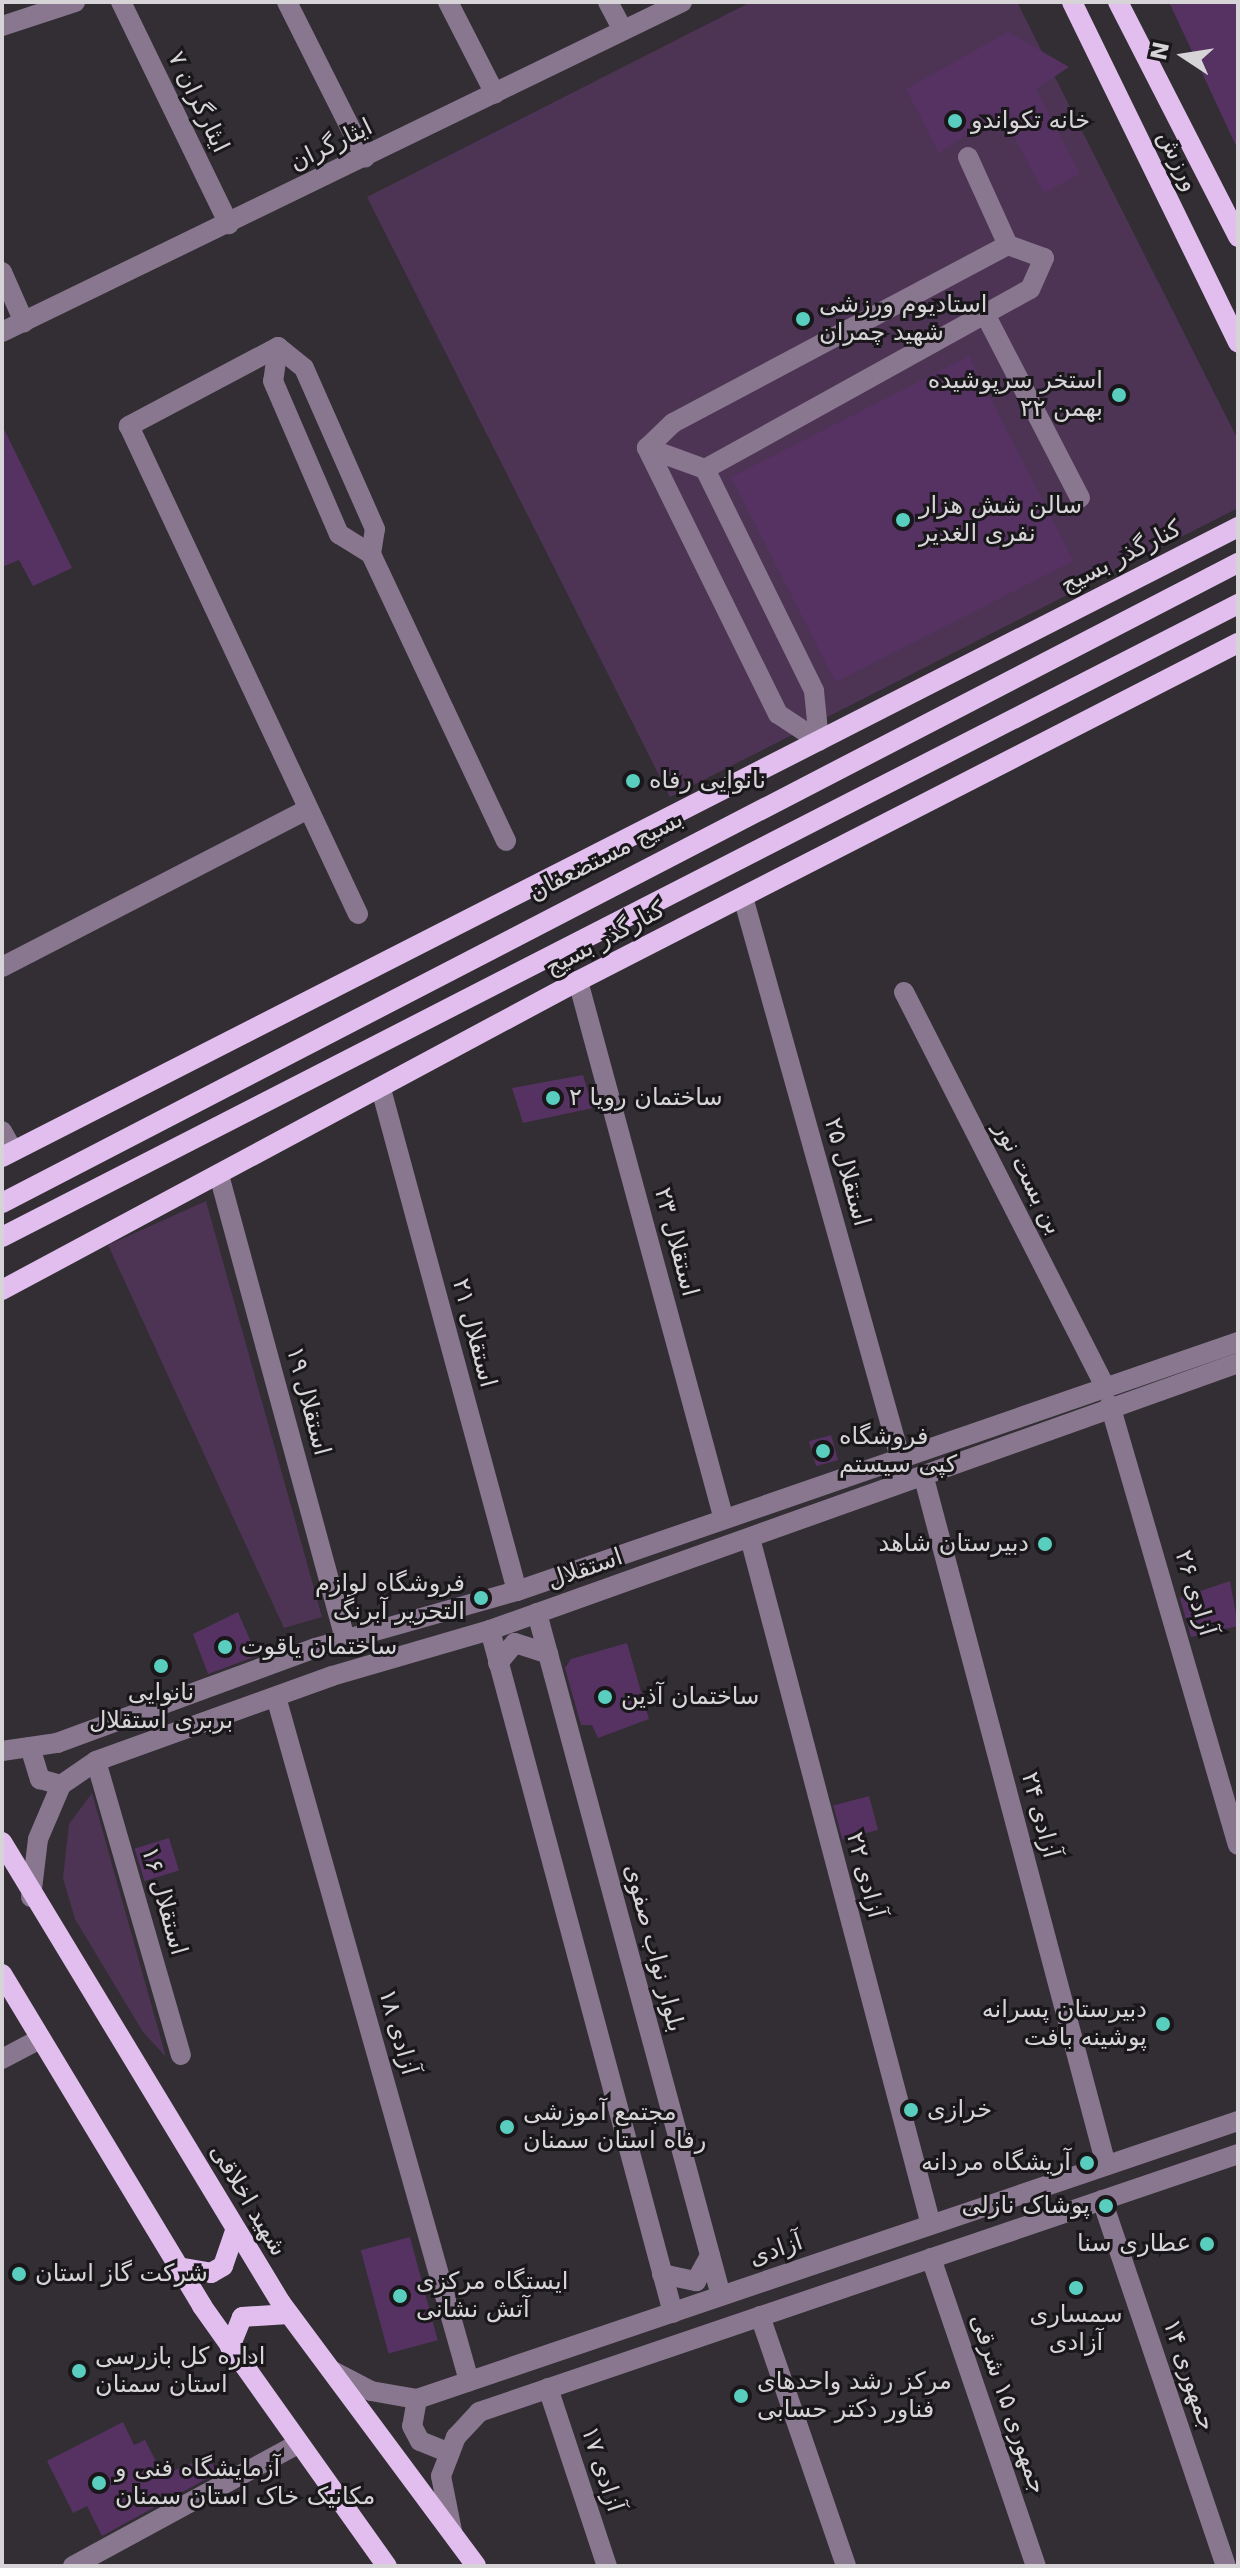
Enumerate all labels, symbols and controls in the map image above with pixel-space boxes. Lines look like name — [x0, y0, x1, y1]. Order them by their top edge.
north arrow — [1144, 16, 1224, 96]
text: N — [1146, 39, 1174, 63]
street label: ایثارگران ۷ — [161, 47, 235, 157]
place label: خانه تکواندو — [971, 107, 1090, 135]
marker: خانه تکواندو — [946, 112, 964, 130]
street label: ایثارگران — [285, 113, 377, 177]
street label: ورزش — [1151, 126, 1205, 196]
place label: استادیوم ورزشی شهید چمران — [819, 291, 987, 347]
marker: استادیوم ورزشی شهید چمران — [794, 310, 812, 328]
place label: استخر سرپوشیده ۲۲ بهمن — [928, 367, 1103, 423]
marker: استخر سرپوشیده ۲۲ بهمن — [1110, 386, 1128, 404]
place label: سالن شش هزار نفری الغدیر — [919, 492, 1082, 548]
marker: سالن شش هزار نفری الغدیر — [894, 511, 912, 529]
street label: کنارگذر بسیج — [1056, 514, 1186, 600]
place label: نانوایی رفاه — [649, 767, 766, 795]
marker: نانوایی رفاه — [624, 772, 642, 790]
street label: بسیج مستضعفان — [524, 805, 688, 907]
street label: کنارگذر بسیج — [540, 895, 670, 983]
place label: ساختمان رویا ۲ — [569, 1084, 723, 1112]
marker: ساختمان رویا ۲ — [544, 1089, 562, 1107]
street label: استقلال ۲۵ — [818, 1115, 876, 1229]
street label: بن بست نور — [987, 1117, 1069, 1239]
street label: استقلال ۲۳ — [648, 1185, 704, 1299]
street label: استقلال ۲۱ — [446, 1276, 502, 1390]
street label: استقلال ۱۹ — [280, 1344, 336, 1458]
place label: فروشگاه کپی سیستم — [839, 1423, 957, 1479]
marker: فروشگاه کپی سیستم — [814, 1442, 832, 1460]
place label: دبیرستان شاهد — [879, 1530, 1029, 1558]
marker: دبیرستان شاهد — [1036, 1535, 1054, 1553]
street label: استقلال — [543, 1543, 627, 1595]
street label: آزادی ۲۶ — [1168, 1547, 1222, 1639]
place label: فروشگاه لوازم التحریر آبرنگ — [315, 1570, 465, 1626]
marker: فروشگاه لوازم التحریر آبرنگ — [472, 1589, 490, 1607]
place label: ساختمان یاقوت — [241, 1633, 397, 1661]
marker: ساختمان یاقوت — [216, 1638, 234, 1656]
marker: نانوایی بربری استقلال — [152, 1657, 170, 1675]
place label: نانوایی بربری استقلال — [89, 1679, 233, 1735]
place label: ساختمان آذین — [621, 1683, 759, 1711]
marker: ساختمان آذین — [596, 1688, 614, 1706]
street label: آزادی ۲۴ — [1015, 1769, 1065, 1861]
street label: آزادی ۲۲ — [840, 1829, 890, 1921]
street label: استقلال ۱۶ — [135, 1844, 193, 1958]
street label: بلوار نواب صفوی — [618, 1861, 690, 2035]
street label: آزادی ۱۸ — [372, 1986, 424, 2078]
place label: دبیرستان پسرانه پوشینه بافت — [982, 1996, 1147, 2052]
marker: دبیرستان پسرانه پوشینه بافت — [1154, 2015, 1172, 2033]
place label: خرازی — [927, 2096, 992, 2124]
place label: مجتمع آموزشی رفاه استان سمنان — [523, 2099, 706, 2155]
marker: خرازی — [902, 2101, 920, 2119]
marker: مجتمع آموزشی رفاه استان سمنان — [498, 2118, 516, 2136]
street label: شهید اخلاقی — [203, 2139, 293, 2261]
place label: آریشگاه مردانه — [921, 2149, 1071, 2177]
marker: آریشگاه مردانه — [1078, 2154, 1096, 2172]
place label: پوشاک نازلی — [961, 2192, 1090, 2220]
marker: پوشاک نازلی — [1097, 2197, 1115, 2215]
street label: آزادی — [746, 2228, 806, 2272]
place label: عطاری سنا — [1077, 2230, 1191, 2258]
marker: عطاری سنا — [1198, 2235, 1216, 2253]
place label: شرکت گاز استان — [35, 2260, 208, 2288]
marker: شرکت گاز استان — [10, 2265, 28, 2283]
place label: ایستگاه مرکزی آتش نشانی — [416, 2268, 568, 2324]
marker: سمساری آزادی — [1067, 2279, 1085, 2297]
marker: ایستگاه مرکزی آتش نشانی — [391, 2287, 409, 2305]
place label: سمساری آزادی — [1029, 2301, 1123, 2357]
street label: جمهوری ۱۵ شرقی — [964, 2310, 1052, 2498]
street label: جمهوری ۱۴ — [1157, 2315, 1221, 2435]
place label: اداره کل بازرسی استان سمنان — [95, 2343, 265, 2399]
marker: اداره کل بازرسی استان سمنان — [70, 2362, 88, 2380]
place label: مرکز رشد واحدهای فناور دکتر حسابی — [757, 2368, 952, 2424]
marker: مرکز رشد واحدهای فناور دکتر حسابی — [732, 2387, 750, 2405]
street label: آزادی ۱۷ — [575, 2423, 629, 2515]
place label: آزمایشگاه فنی و مکانیک خاک استان سمنان — [115, 2455, 375, 2511]
marker: آزمایشگاه فنی و مکانیک خاک استان سمنان — [90, 2474, 108, 2492]

